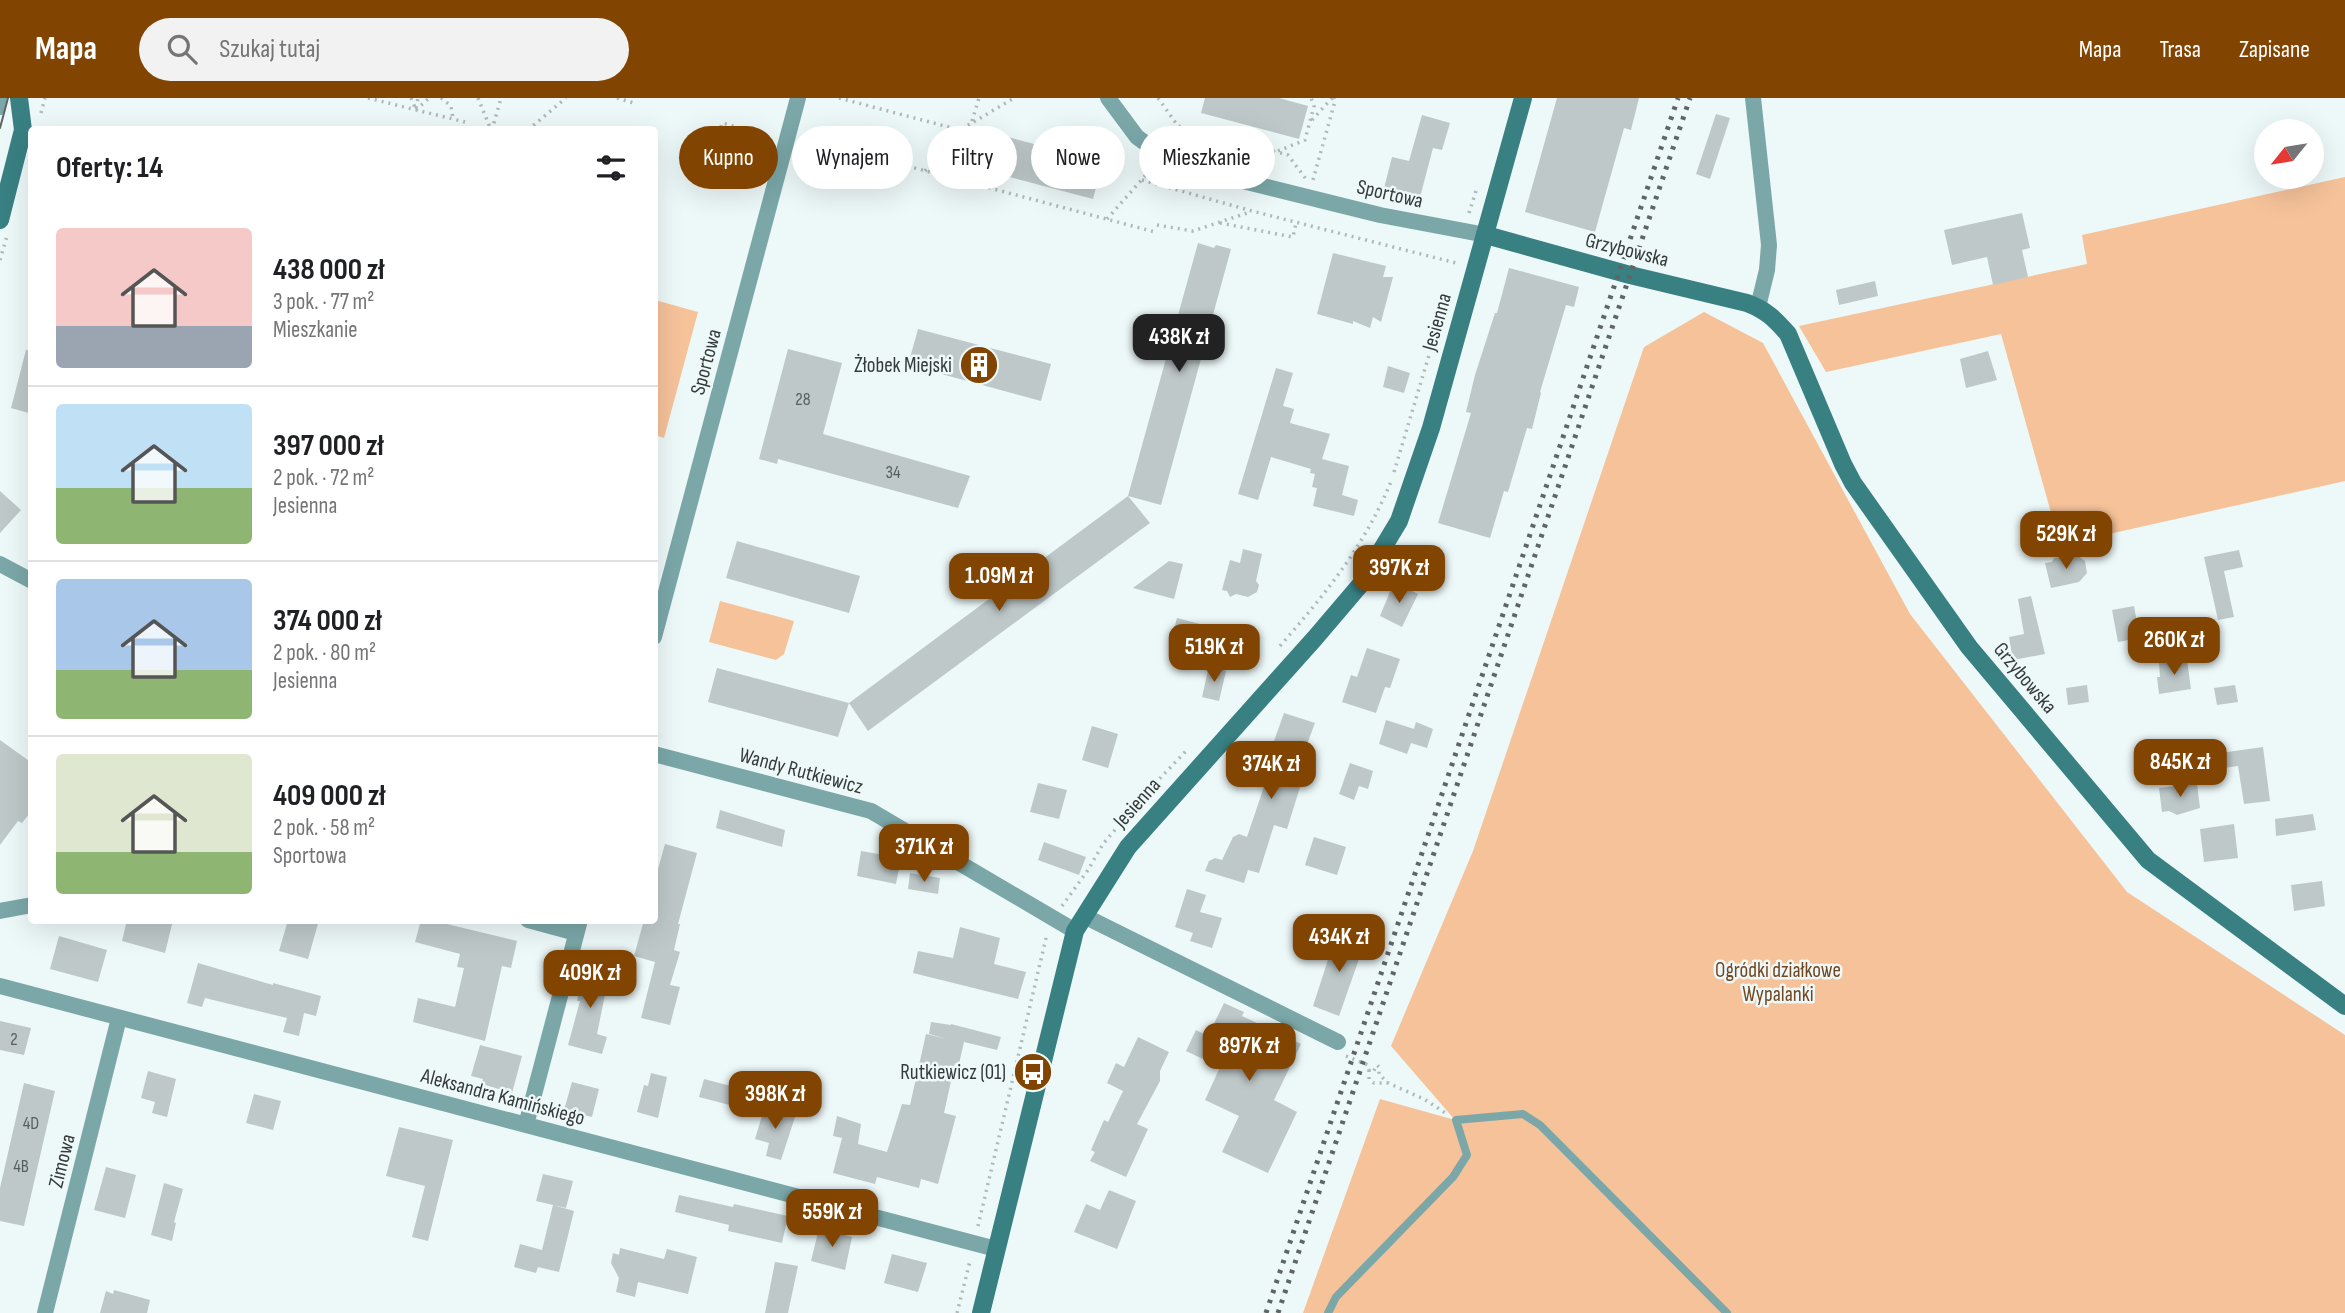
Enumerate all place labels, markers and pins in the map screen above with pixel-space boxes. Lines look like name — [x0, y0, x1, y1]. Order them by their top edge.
pin: 438K zł — [1114, 314, 1244, 374]
building icon: Żłobek Miejski — [958, 344, 1000, 386]
place label: Żłobek Miejski — [854, 353, 952, 378]
pin: 529K zł — [2001, 512, 2131, 571]
pin: 397K zł — [1334, 546, 1464, 605]
pin: 1.09M zł — [927, 554, 1071, 613]
pin: 260K zł — [2109, 618, 2239, 677]
pin: 519K zł — [1149, 624, 1279, 684]
pin: 845K zł — [2115, 740, 2245, 799]
pin: 374K zł — [1206, 742, 1336, 801]
pin: 371K zł — [859, 824, 989, 884]
pin: 434K zł — [1274, 914, 1404, 974]
pin: 409K zł — [525, 950, 655, 1010]
pin: 897K zł — [1184, 1024, 1314, 1083]
bus stop icon: Rutkiewicz (01) — [1012, 1051, 1054, 1093]
place label: Rutkiewicz (01) — [900, 1060, 1006, 1085]
pin: 398K zł — [710, 1072, 840, 1131]
pin: 559K zł — [767, 1190, 897, 1249]

